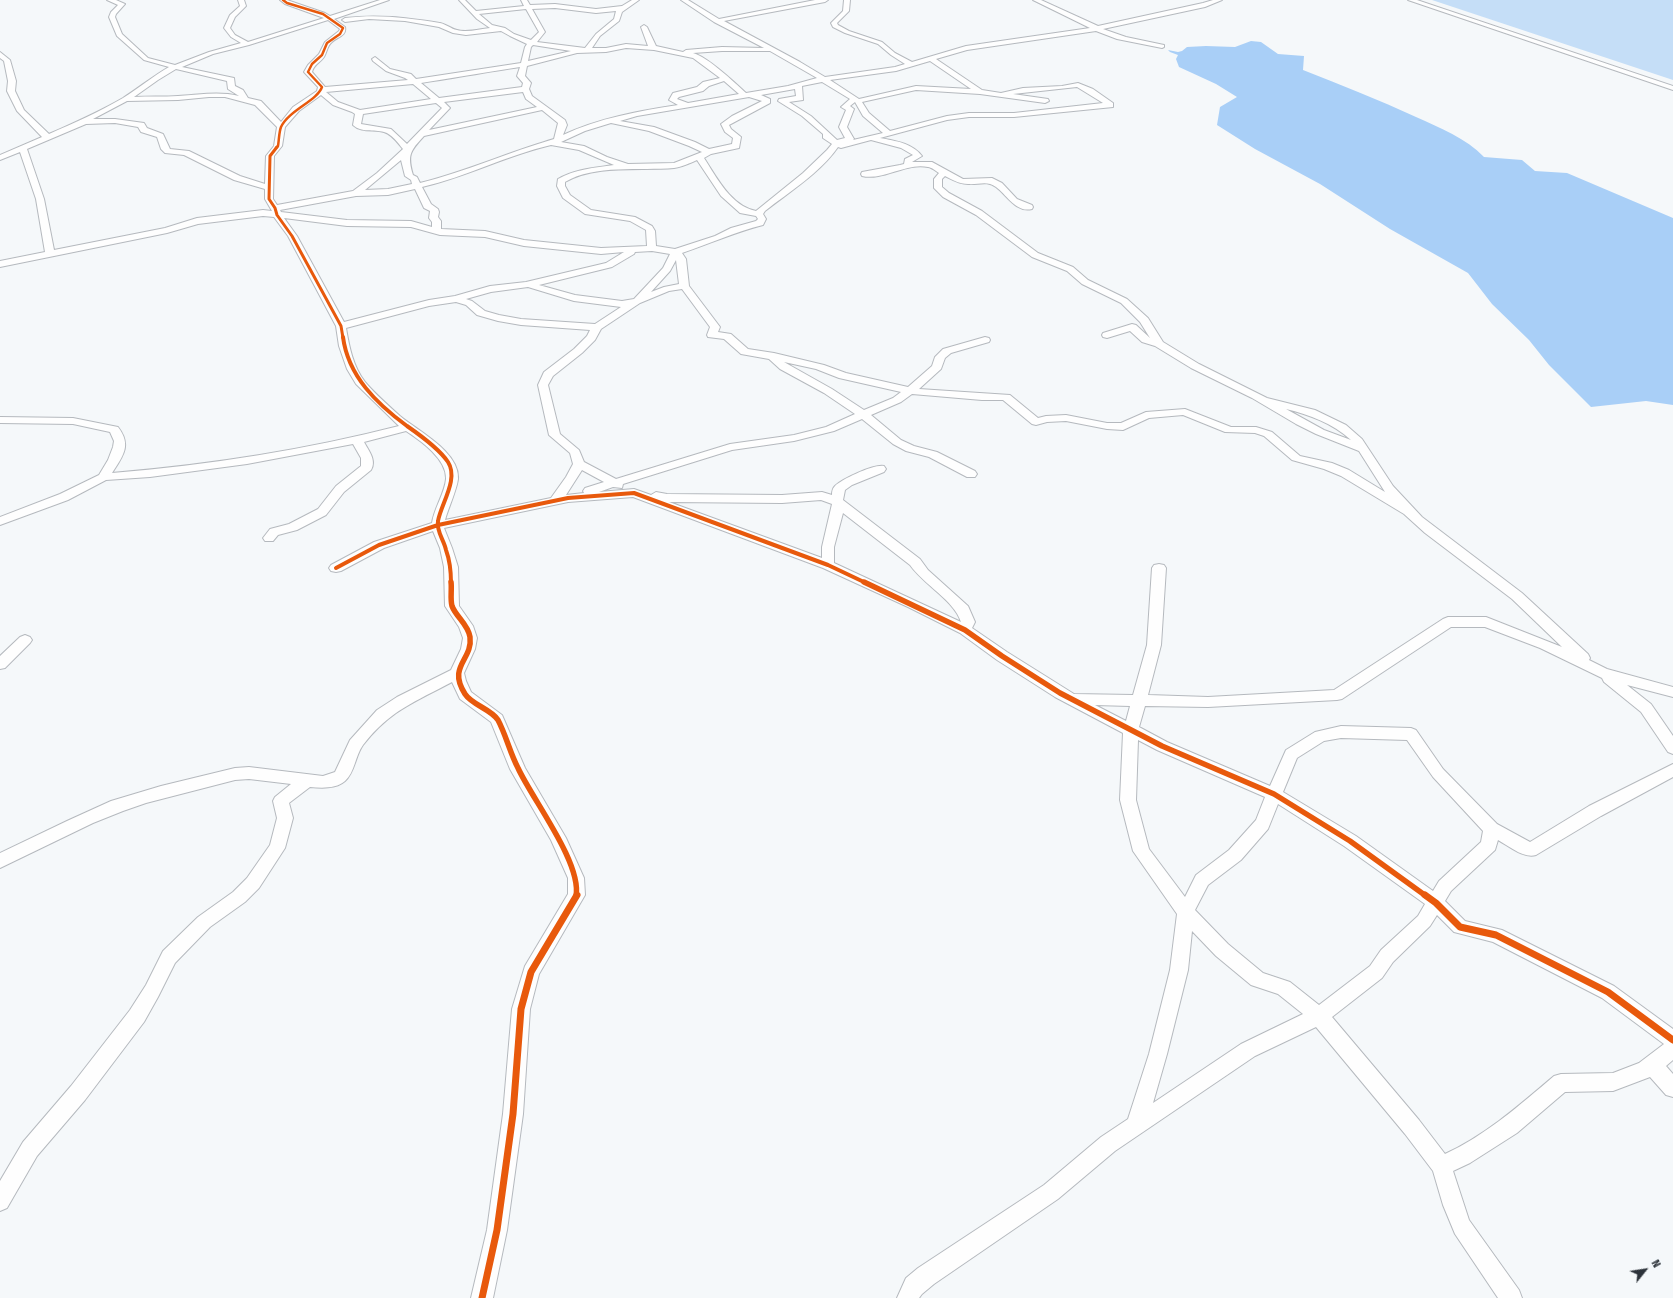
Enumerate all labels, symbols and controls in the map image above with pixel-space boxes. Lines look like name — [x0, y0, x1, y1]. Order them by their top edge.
north arrow — [1625, 1250, 1665, 1290]
text: N — [1649, 1258, 1663, 1270]

